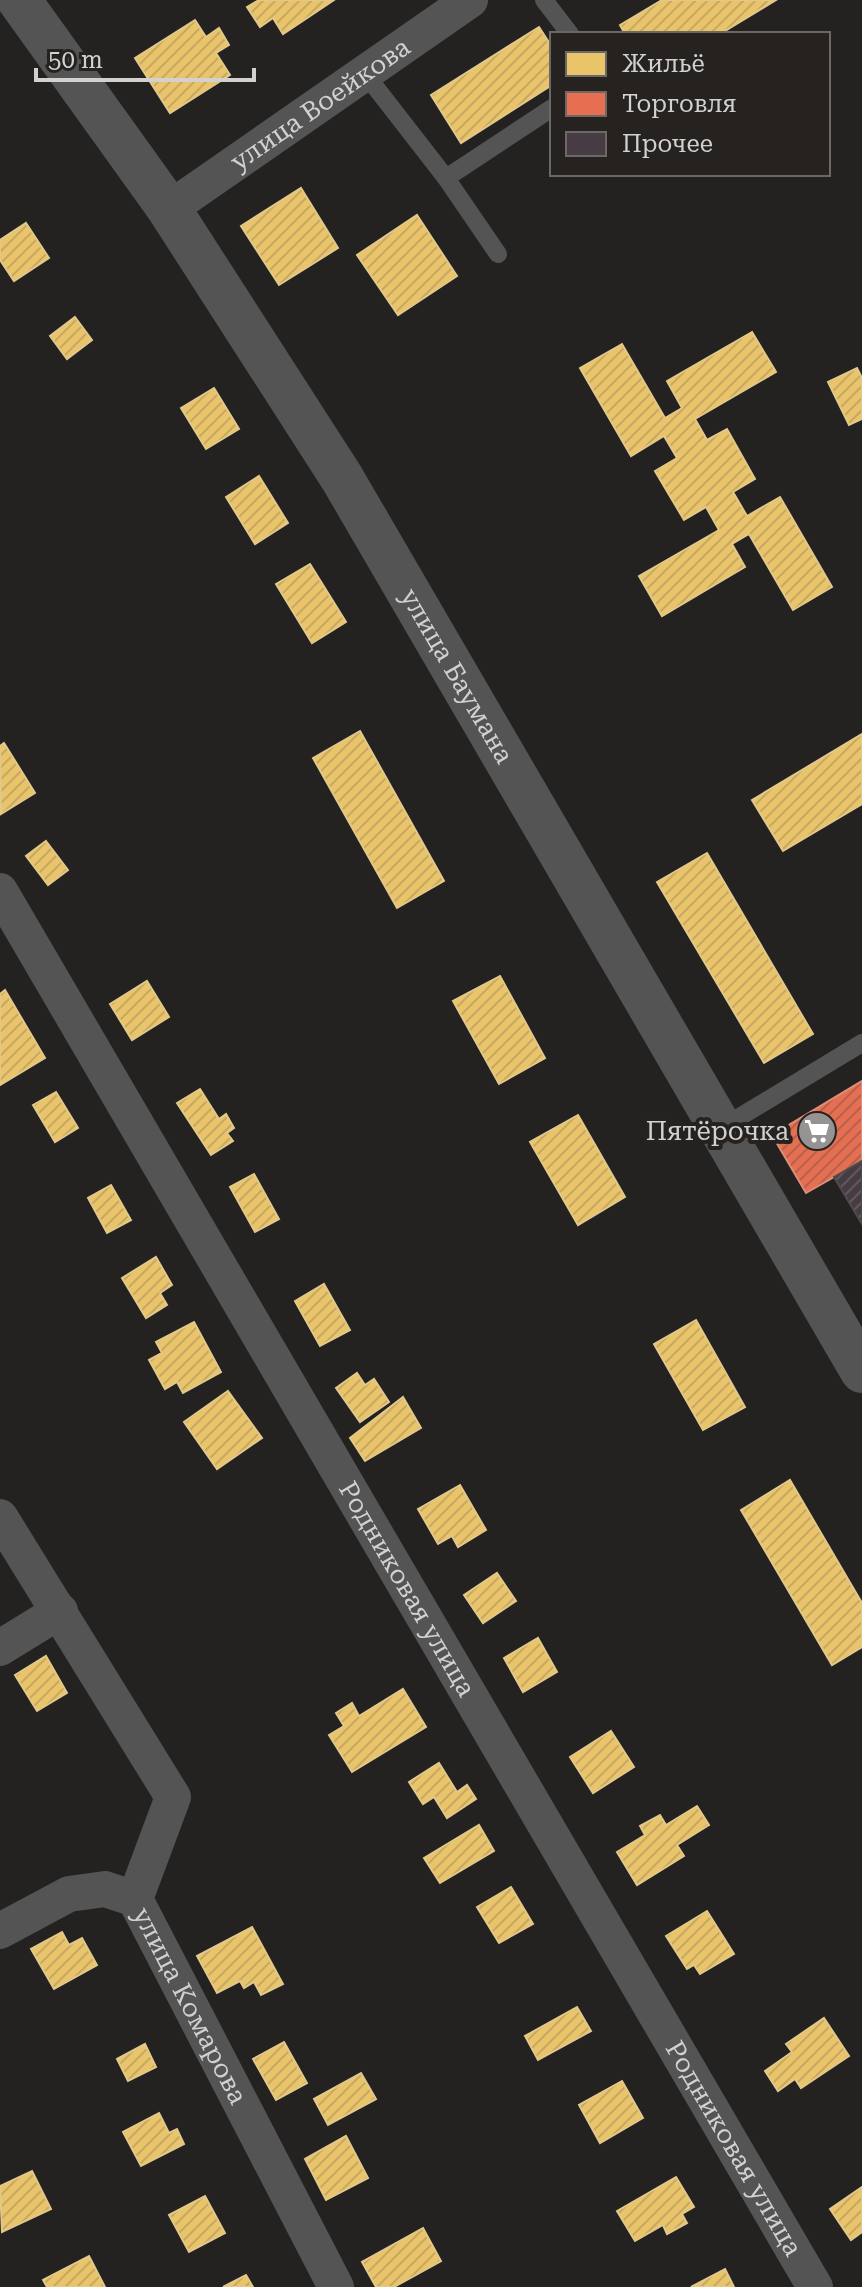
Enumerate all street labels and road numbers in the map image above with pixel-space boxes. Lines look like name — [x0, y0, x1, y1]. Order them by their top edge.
street label: улица Воейкова — [225, 31, 416, 177]
street label: улица Баумана — [394, 583, 520, 769]
street label: Родниковая улица — [333, 1476, 482, 1702]
street label: улица Комарова — [127, 1902, 254, 2109]
street label: Родниковая улица — [660, 2035, 809, 2261]

